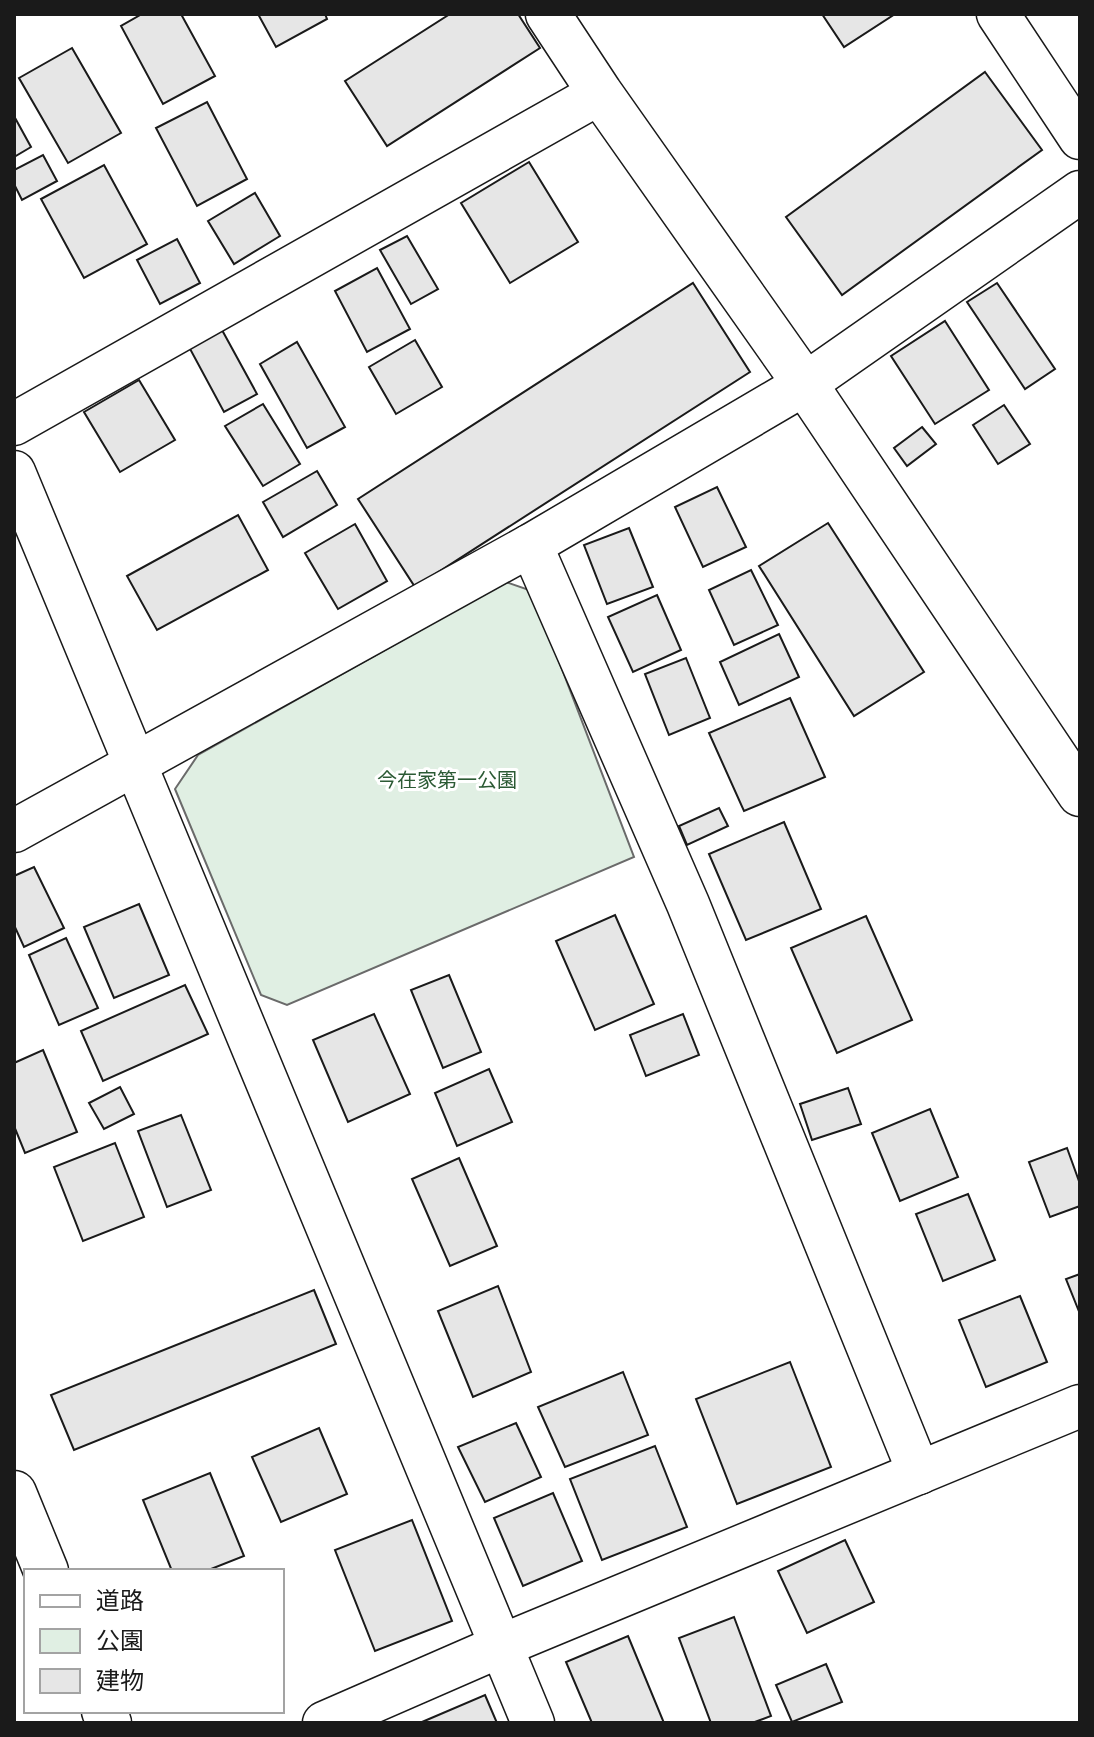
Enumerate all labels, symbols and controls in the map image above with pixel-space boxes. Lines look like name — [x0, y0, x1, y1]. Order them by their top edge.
park label: 今在家第一公園 — [377, 768, 517, 791]
legend — [24, 1569, 284, 1713]
text: 道路 — [96, 1587, 144, 1614]
text: 公園 — [96, 1627, 144, 1654]
text: 建物 — [96, 1667, 144, 1694]

